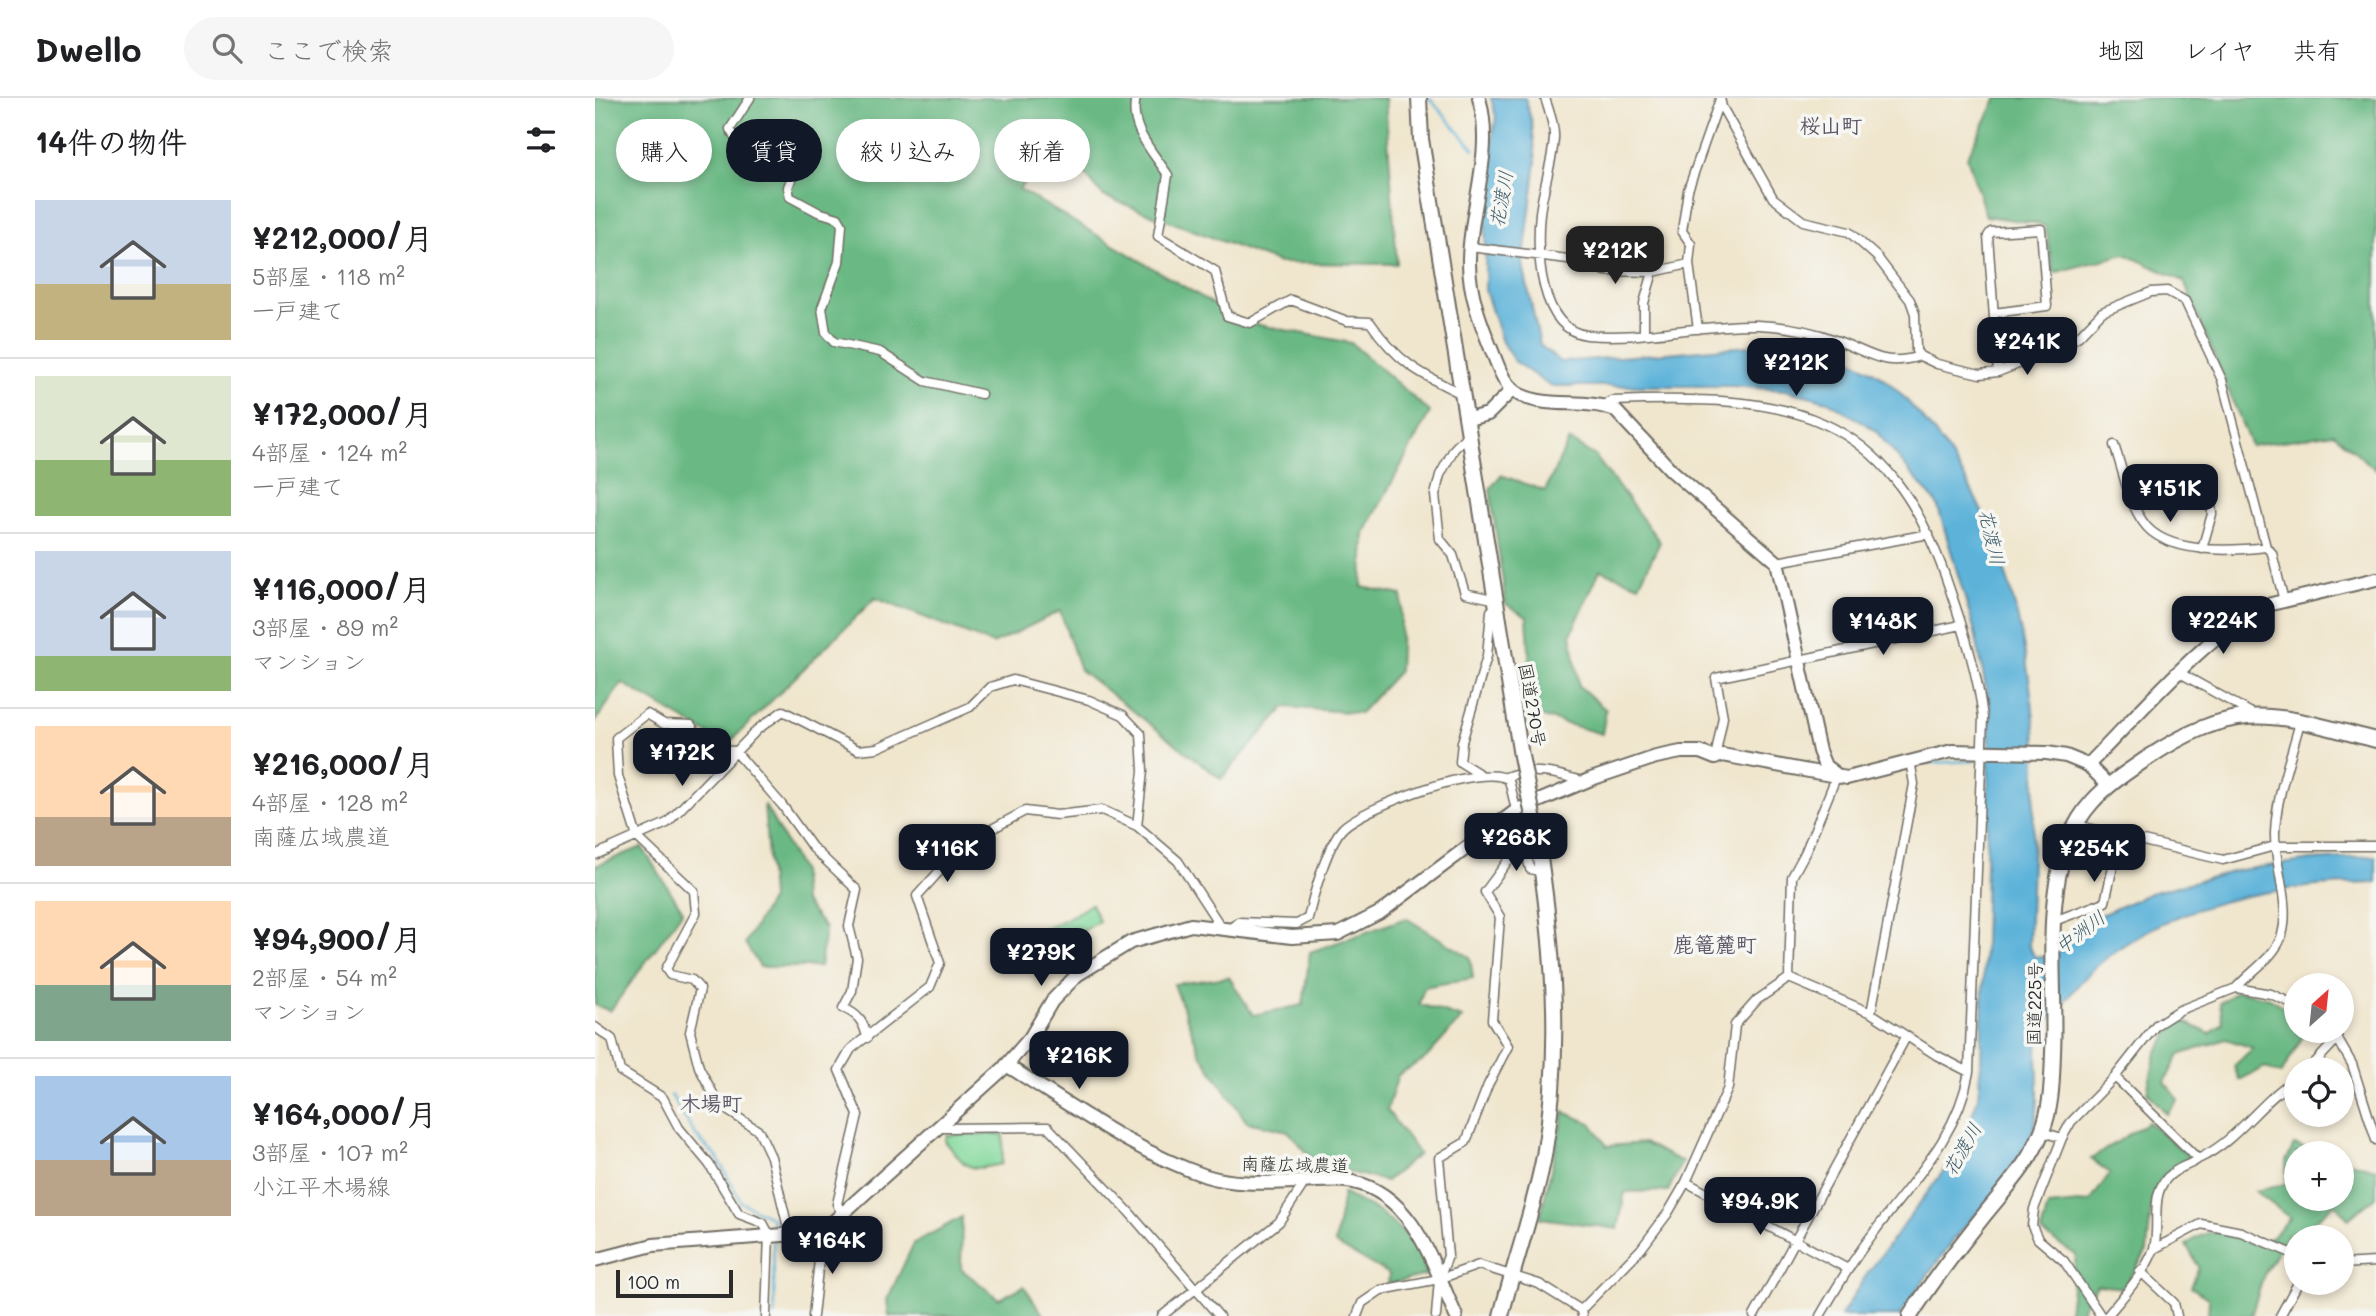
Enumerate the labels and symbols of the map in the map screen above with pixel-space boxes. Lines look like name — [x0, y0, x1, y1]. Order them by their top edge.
district label: 桜山町 — [1800, 111, 1863, 138]
water label: 花渡川 — [1483, 169, 1518, 229]
pin: ¥212K — [1566, 226, 1664, 286]
pin: ¥241K — [1978, 317, 2076, 377]
pin: ¥212K — [1747, 338, 1845, 398]
pin: ¥151K — [2121, 464, 2219, 524]
water label: 花渡川 — [1974, 506, 2011, 567]
pin: ¥224K — [2174, 596, 2272, 656]
pin: ¥148K — [1834, 598, 1932, 657]
street label: 国道270号 — [1514, 661, 1552, 749]
pin: ¥172K — [633, 728, 731, 788]
pin: ¥268K — [1467, 814, 1565, 873]
pin: ¥116K — [898, 824, 996, 884]
pin: ¥254K — [2045, 824, 2143, 884]
water label: 中洲川 — [2049, 904, 2110, 959]
pin: ¥279K — [992, 928, 1090, 988]
district label: 鹿篭麓町 — [1673, 930, 1757, 957]
street label: 国道225号 — [2021, 962, 2047, 1046]
north arrow — [2284, 973, 2354, 1043]
pin: ¥216K — [1030, 1032, 1128, 1091]
district label: 木場町 — [680, 1089, 743, 1116]
water label: 花渡川 — [1936, 1118, 1987, 1180]
street label: 南薩広域農道 — [1241, 1151, 1349, 1177]
pin: ¥94.9K — [1703, 1178, 1817, 1237]
pin: ¥164K — [783, 1216, 881, 1276]
scale bar — [616, 1267, 733, 1299]

